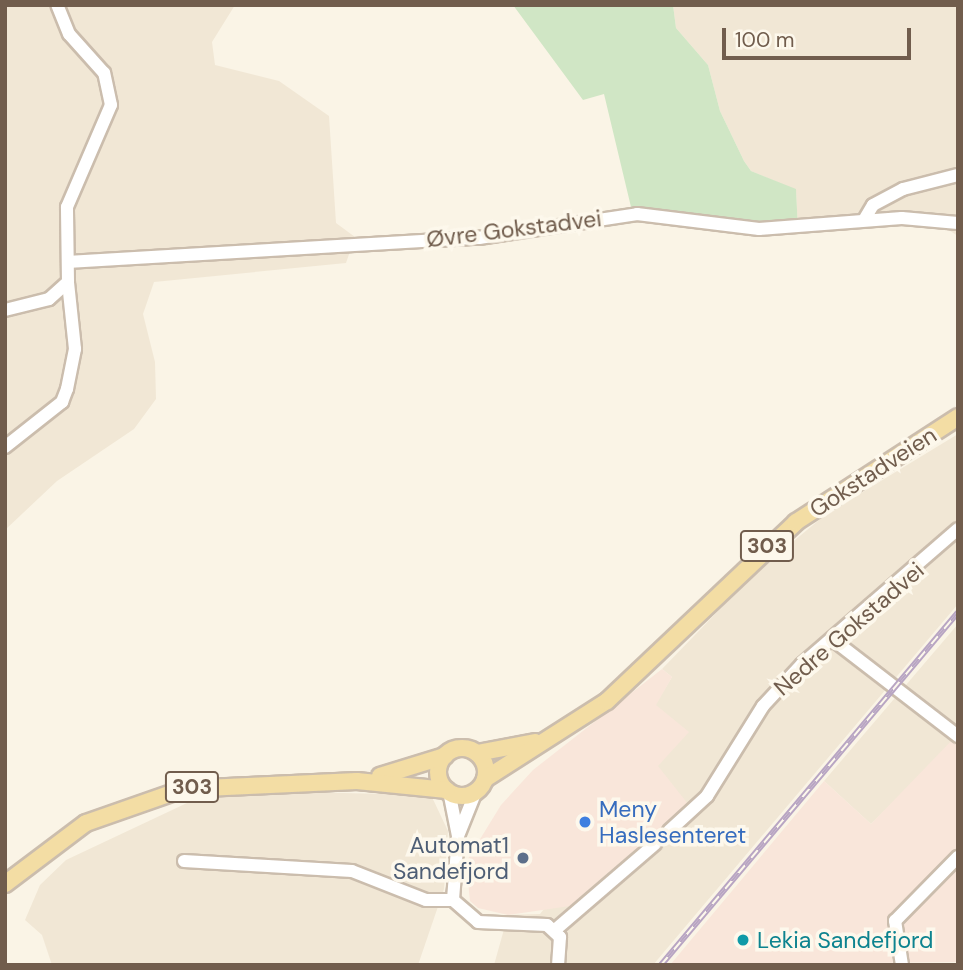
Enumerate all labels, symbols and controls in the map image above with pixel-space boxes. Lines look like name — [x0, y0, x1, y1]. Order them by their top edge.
scale bar — [725, 14, 914, 58]
text: 100 m — [735, 26, 795, 54]
street label: Øvre Gokstadvei — [425, 205, 603, 253]
street label: Gokstadveien — [805, 421, 941, 523]
road number: 303 — [739, 528, 795, 564]
street label: Nedre Gokstadvei — [768, 556, 930, 702]
road number: 303 — [164, 770, 220, 804]
place label: Meny Haslesenteret — [599, 795, 746, 849]
marker: Meny Haslesenteret — [577, 814, 593, 830]
place label: Automat1 Sandefjord — [393, 831, 509, 885]
marker: Automat1 Sandefjord — [515, 850, 531, 866]
place label: Lekia Sandefjord — [757, 926, 934, 954]
marker: Lekia Sandefjord — [735, 932, 751, 948]

